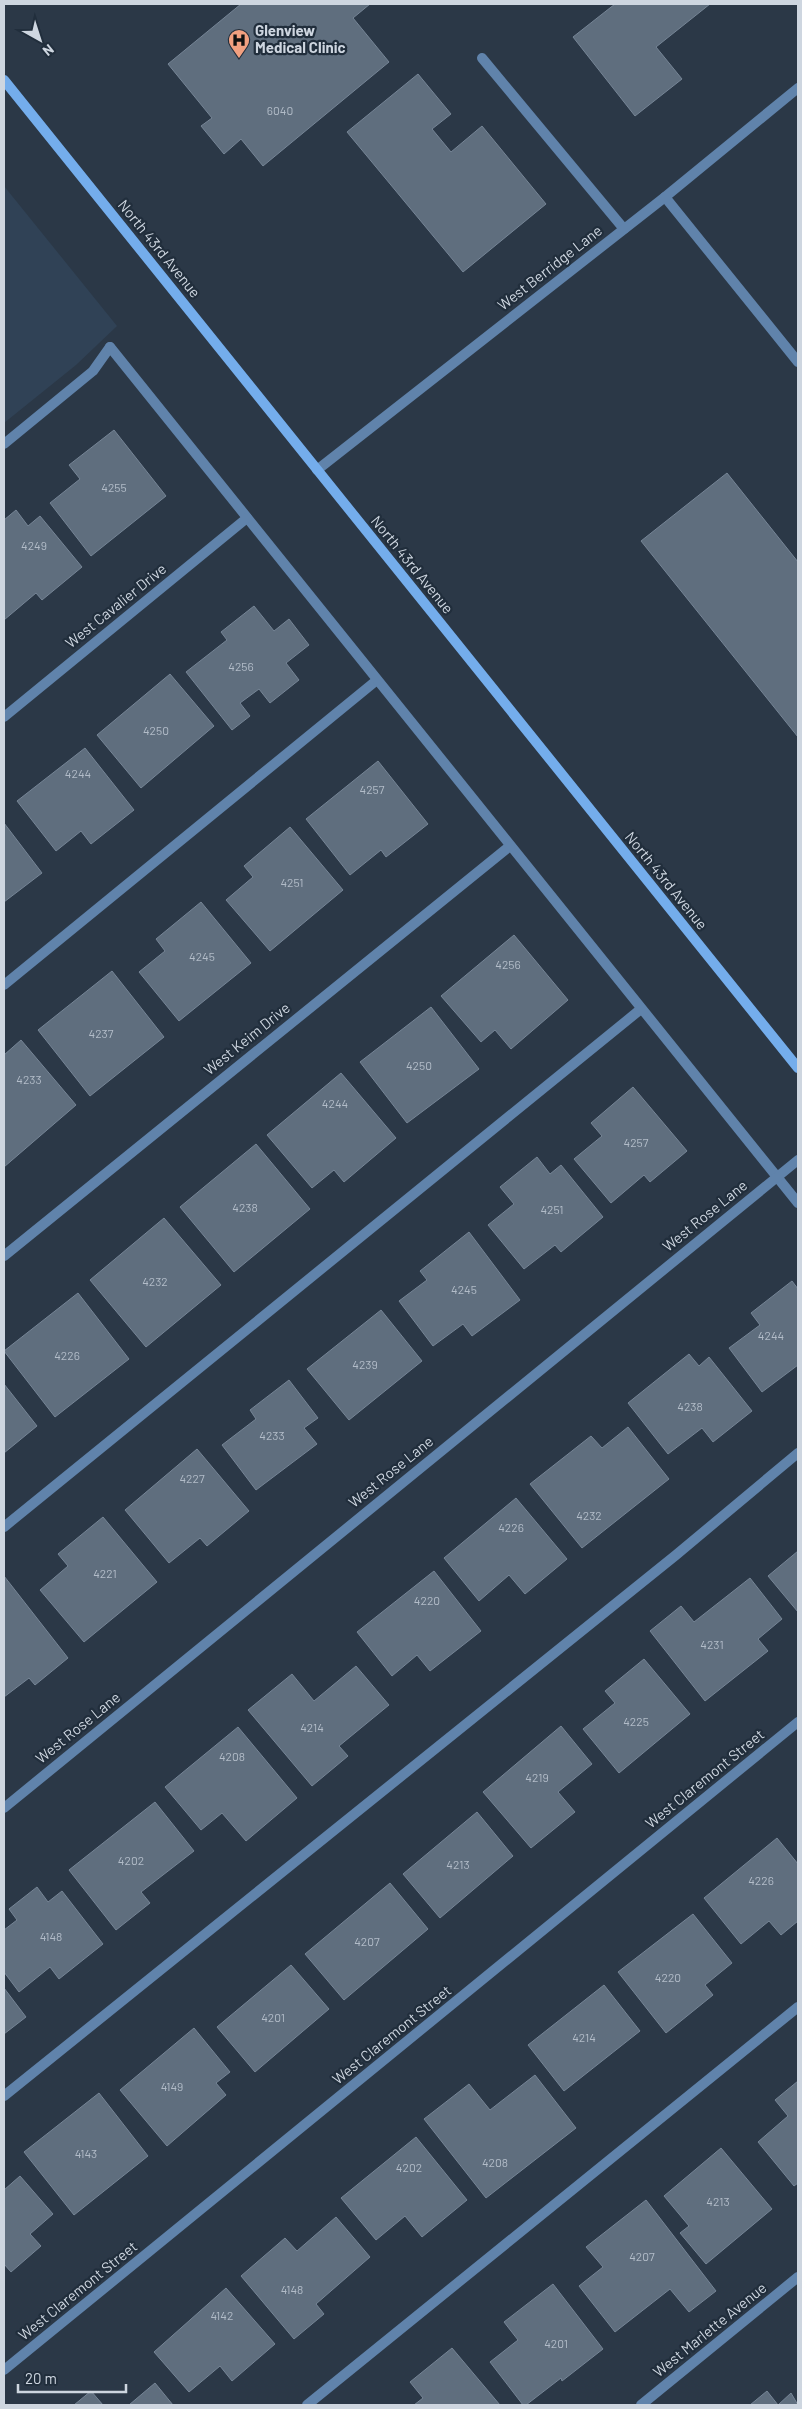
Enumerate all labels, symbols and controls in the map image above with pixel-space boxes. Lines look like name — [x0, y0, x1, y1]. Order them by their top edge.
north arrow — [15, 15, 65, 65]
place label: Glenview Medical Clinic — [255, 21, 346, 56]
hospital icon: Glenview Medical Clinic — [227, 28, 251, 59]
text: N — [40, 41, 57, 60]
house number: 6040 — [267, 103, 293, 117]
street label: North 43rd Avenue — [115, 196, 205, 301]
street label: West Berridge Lane — [494, 221, 605, 314]
house number: 4255 — [101, 480, 127, 494]
street label: North 43rd Avenue — [368, 512, 458, 617]
house number: 4249 — [21, 538, 47, 552]
street label: West Cavalier Drive — [61, 559, 169, 651]
house number: 4256 — [228, 659, 254, 673]
house number: 4250 — [143, 723, 169, 737]
house number: 4244 — [65, 766, 91, 780]
house number: 4257 — [360, 782, 385, 796]
street label: North 43rd Avenue — [622, 828, 712, 933]
house number: 4251 — [280, 875, 304, 889]
house number: 4245 — [189, 949, 215, 963]
house number: 4256 — [495, 957, 521, 971]
street label: West Keim Drive — [200, 998, 293, 1078]
house number: 4237 — [89, 1026, 114, 1040]
house number: 4250 — [406, 1058, 432, 1072]
house number: 4233 — [16, 1072, 42, 1086]
house number: 4244 — [322, 1096, 348, 1110]
house number: 4257 — [624, 1135, 649, 1149]
street label: West Rose Lane — [658, 1176, 750, 1255]
house number: 4238 — [232, 1200, 258, 1214]
house number: 4251 — [540, 1202, 564, 1216]
house number: 4232 — [142, 1274, 168, 1288]
house number: 4245 — [451, 1282, 477, 1296]
house number: 4244 — [758, 1328, 784, 1342]
house number: 4226 — [54, 1348, 80, 1362]
house number: 4239 — [352, 1357, 378, 1371]
house number: 4238 — [677, 1399, 703, 1413]
house number: 4233 — [259, 1428, 285, 1442]
street label: West Rose Lane — [344, 1432, 436, 1511]
house number: 4227 — [179, 1471, 205, 1485]
house number: 4232 — [576, 1508, 602, 1522]
house number: 4226 — [498, 1520, 524, 1534]
house number: 4221 — [93, 1566, 117, 1580]
house number: 4220 — [414, 1593, 440, 1607]
house number: 4231 — [700, 1637, 724, 1651]
street label: West Rose Lane — [31, 1688, 123, 1767]
house number: 4225 — [623, 1714, 649, 1728]
house number: 4214 — [300, 1720, 324, 1734]
street label: West Claremont Street — [641, 1725, 767, 1832]
house number: 4208 — [219, 1749, 245, 1763]
house number: 4219 — [525, 1770, 549, 1784]
house number: 4202 — [118, 1853, 144, 1867]
house number: 4213 — [446, 1857, 470, 1871]
house number: 4226 — [748, 1873, 774, 1887]
house number: 4148 — [40, 1929, 62, 1943]
house number: 4207 — [354, 1934, 380, 1948]
house number: 4220 — [655, 1970, 681, 1984]
street label: West Claremont Street — [328, 1981, 454, 2088]
house number: 4201 — [261, 2010, 285, 2024]
house number: 4214 — [572, 2030, 596, 2044]
house number: 4149 — [161, 2079, 183, 2093]
house number: 4143 — [75, 2146, 97, 2160]
house number: 4208 — [482, 2155, 508, 2169]
house number: 4202 — [396, 2160, 422, 2174]
house number: 4213 — [706, 2194, 730, 2208]
street label: West Claremont Street — [14, 2237, 140, 2344]
house number: 4207 — [629, 2249, 655, 2263]
street label: West Marlette Avenue — [649, 2278, 770, 2380]
house number: 4148 — [281, 2282, 303, 2296]
house number: 4142 — [211, 2308, 233, 2322]
house number: 4201 — [544, 2336, 568, 2350]
scale bar — [18, 2362, 125, 2394]
text: 20 m — [25, 2369, 57, 2387]

